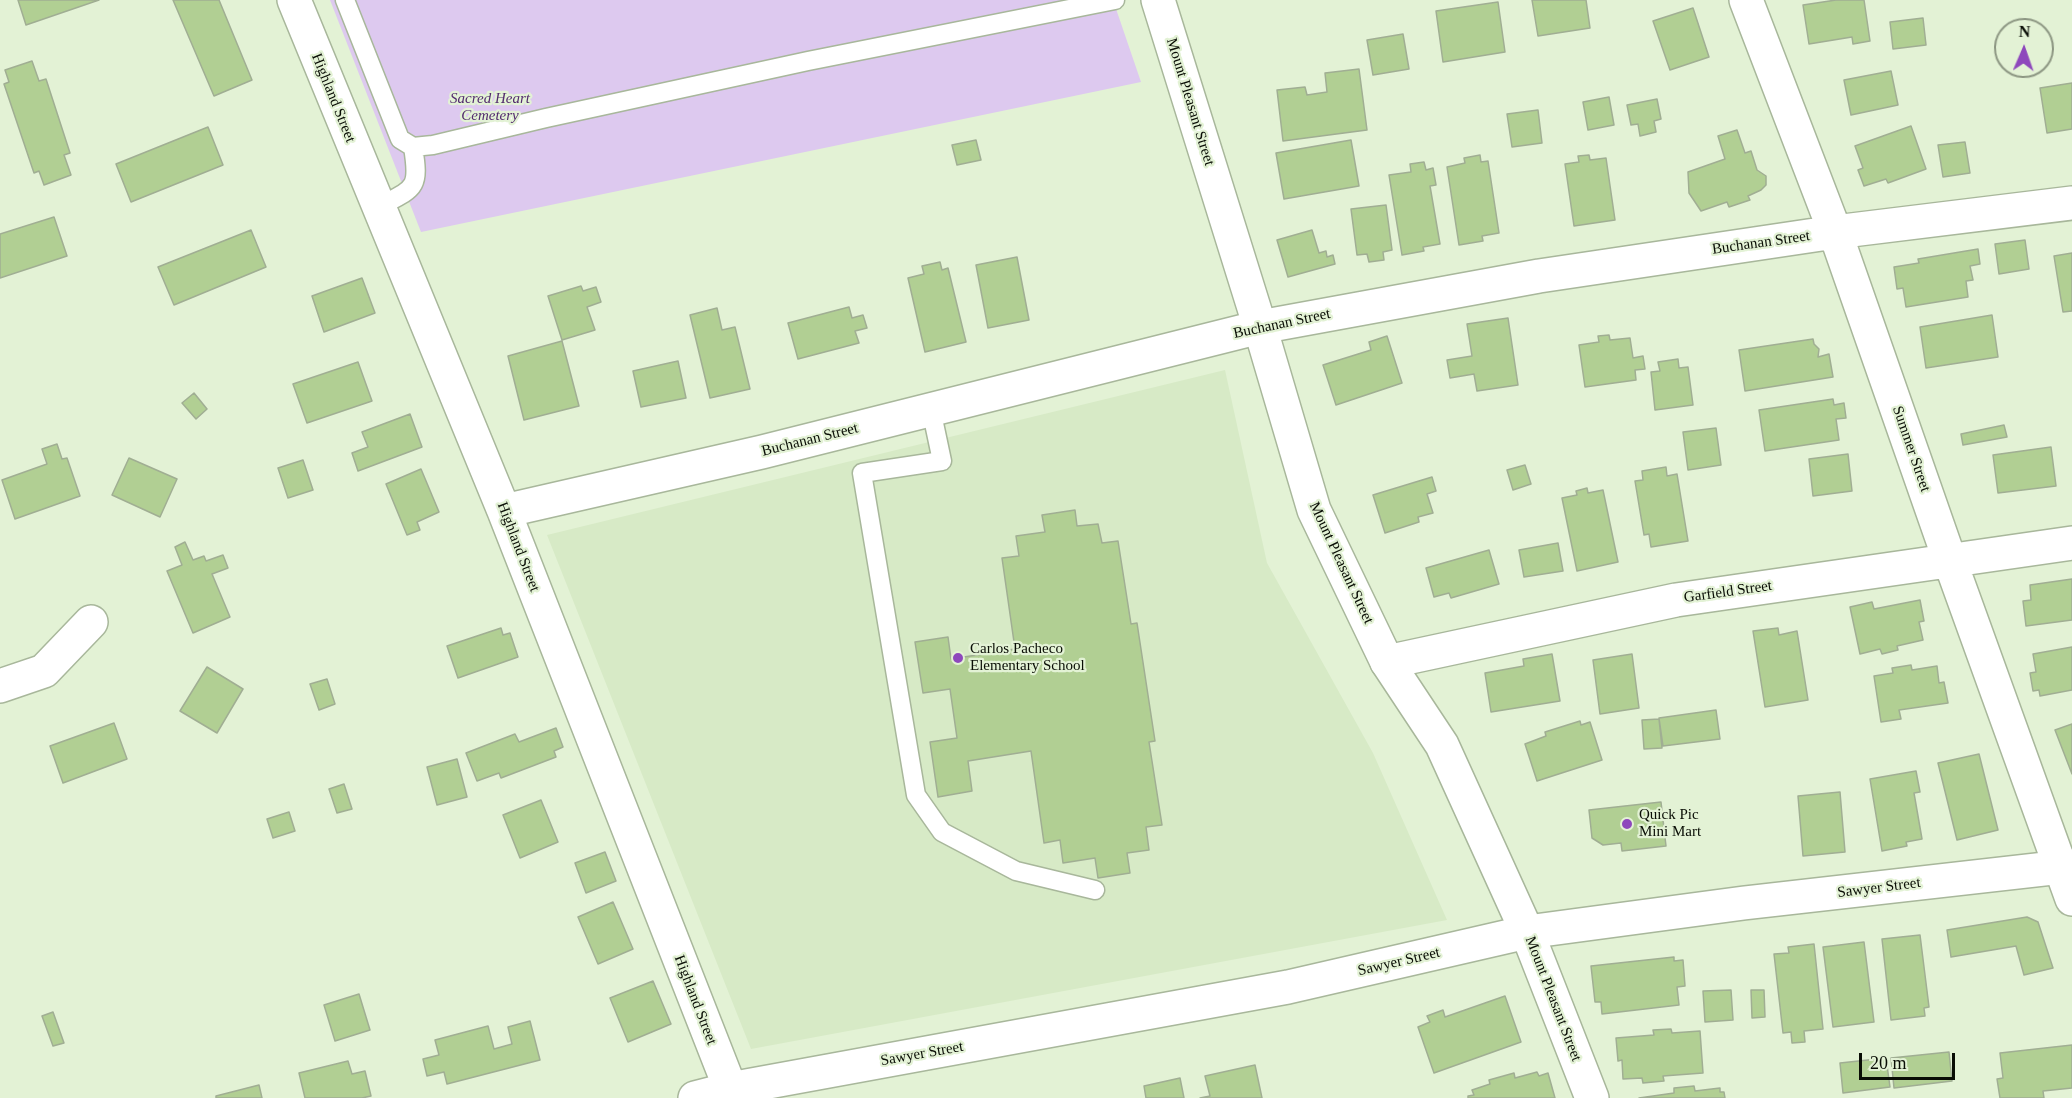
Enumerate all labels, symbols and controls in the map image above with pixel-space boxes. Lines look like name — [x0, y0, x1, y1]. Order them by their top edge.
north arrow — [1994, 18, 2054, 78]
text: N — [2019, 23, 2031, 40]
street label: Mount Pleasant Street — [1162, 36, 1218, 168]
street label: Highland Street — [307, 51, 359, 145]
park label: Sacred Heart Cemetery — [450, 90, 530, 125]
street label: Buchanan Street — [1711, 227, 1811, 259]
street label: Buchanan Street — [1232, 305, 1332, 343]
street label: Summer Street — [1888, 404, 1934, 494]
street label: Buchanan Street — [760, 419, 860, 461]
street label: Mount Pleasant Street — [1305, 499, 1377, 627]
street label: Highland Street — [493, 500, 543, 594]
street label: Garfield Street — [1683, 577, 1773, 607]
place label: Carlos Pacheco Elementary School — [970, 640, 1085, 675]
marker: Carlos Pacheco Elementary School — [951, 651, 965, 665]
place label: Quick Pic Mini Mart — [1639, 806, 1701, 841]
marker: Quick Pic Mini Mart — [1620, 817, 1634, 831]
street label: Sawyer Street — [1836, 874, 1922, 902]
street label: Mount Pleasant Street — [1521, 934, 1585, 1064]
street label: Sawyer Street — [1356, 944, 1442, 980]
street label: Highland Street — [670, 953, 720, 1047]
street label: Sawyer Street — [879, 1038, 965, 1070]
scale bar — [1862, 1041, 1958, 1079]
text: 20 m — [1870, 1053, 1907, 1073]

